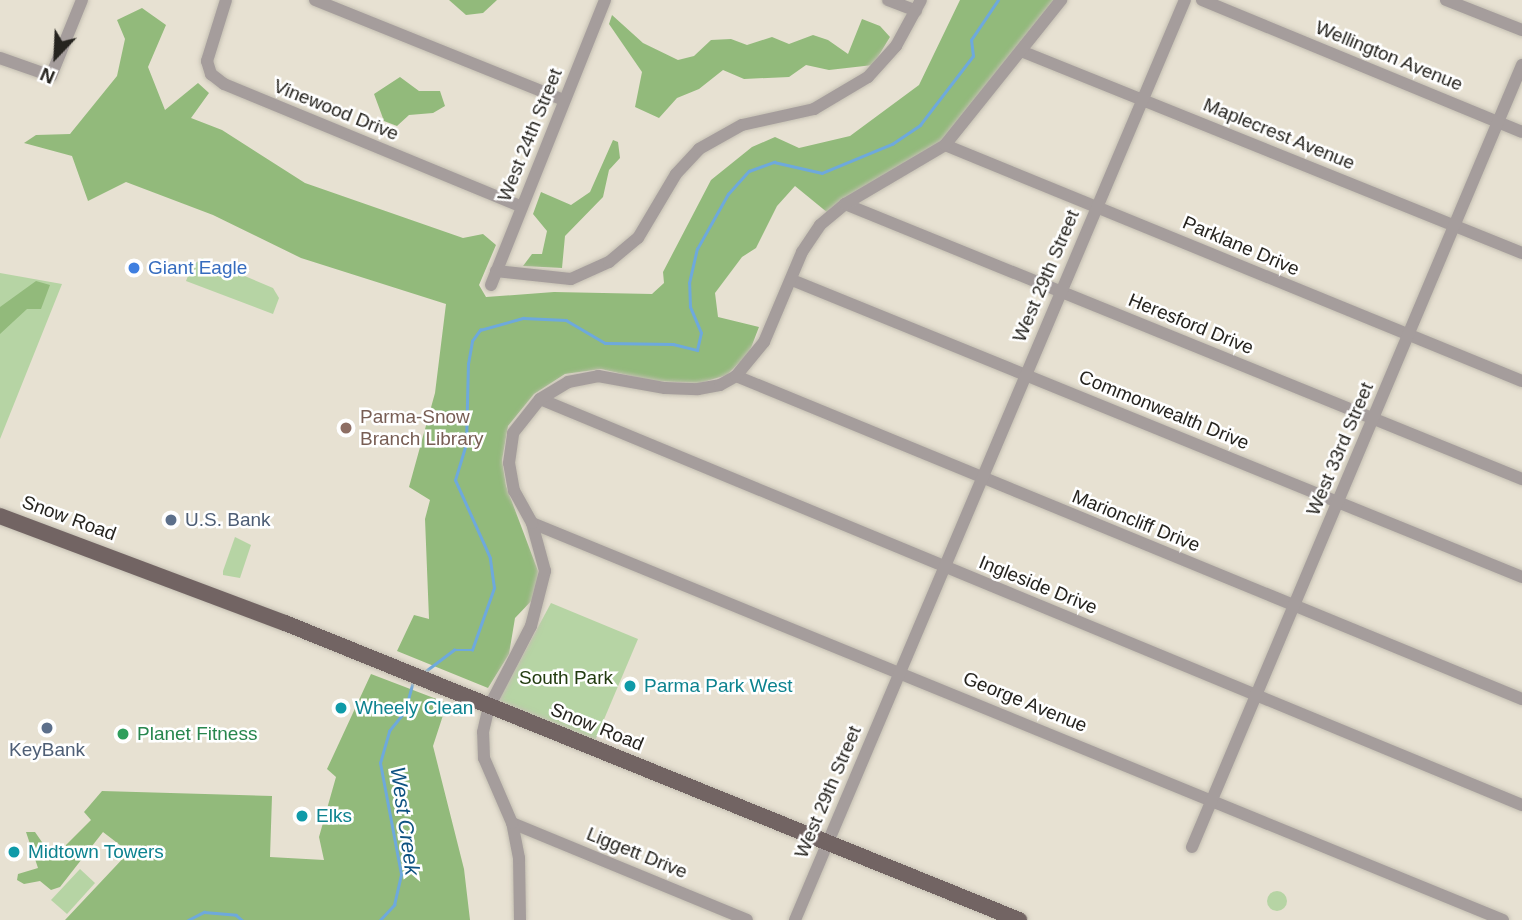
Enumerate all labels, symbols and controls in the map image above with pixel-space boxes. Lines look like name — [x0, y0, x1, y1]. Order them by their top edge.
street label: Wellington Avenue — [1312, 16, 1466, 96]
north arrow — [21, 21, 91, 91]
text: N — [37, 63, 58, 88]
street label: West 24th Street — [493, 65, 567, 205]
street label: Vinewood Drive — [270, 75, 402, 145]
street label: Maplecrest Avenue — [1199, 93, 1359, 175]
street label: West 29th Street — [1008, 207, 1084, 345]
street label: Parklane Drive — [1179, 211, 1303, 281]
place label: Giant Eagle — [148, 257, 247, 279]
marker: Giant Eagle — [126, 260, 142, 276]
street label: Heresford Drive — [1125, 289, 1257, 359]
street label: Commonwealth Drive — [1076, 365, 1252, 455]
street label: West 33rd Street — [1302, 379, 1378, 519]
place label: Parma-Snow Branch Library — [360, 406, 484, 450]
marker: Parma-Snow Branch Library — [338, 420, 354, 436]
street label: Marioncliff Drive — [1069, 485, 1203, 557]
street label: Snow Road — [19, 490, 119, 546]
place label: U.S. Bank — [185, 509, 271, 531]
marker: U.S. Bank — [163, 512, 179, 528]
street label: Ingleside Drive — [975, 551, 1101, 619]
park label: South Park — [519, 667, 613, 689]
street label: George Avenue — [959, 667, 1091, 737]
place label: Parma Park West — [644, 675, 793, 697]
marker: Parma Park West — [622, 678, 638, 694]
place label: Wheely Clean — [355, 697, 473, 719]
street label: Snow Road — [547, 698, 647, 756]
marker: Wheely Clean — [333, 700, 349, 716]
marker: KeyBank — [39, 720, 55, 736]
place label: Planet Fitness — [137, 723, 257, 745]
street label: West 29th Street — [790, 723, 866, 861]
marker: Planet Fitness — [115, 726, 131, 742]
place label: KeyBank — [9, 739, 85, 761]
water label: West Creek — [385, 765, 425, 877]
place label: Elks — [316, 805, 352, 827]
marker: Elks — [294, 808, 310, 824]
street label: Liggett Drive — [583, 822, 691, 884]
place label: Midtown Towers — [28, 841, 164, 863]
marker: Midtown Towers — [6, 844, 22, 860]

